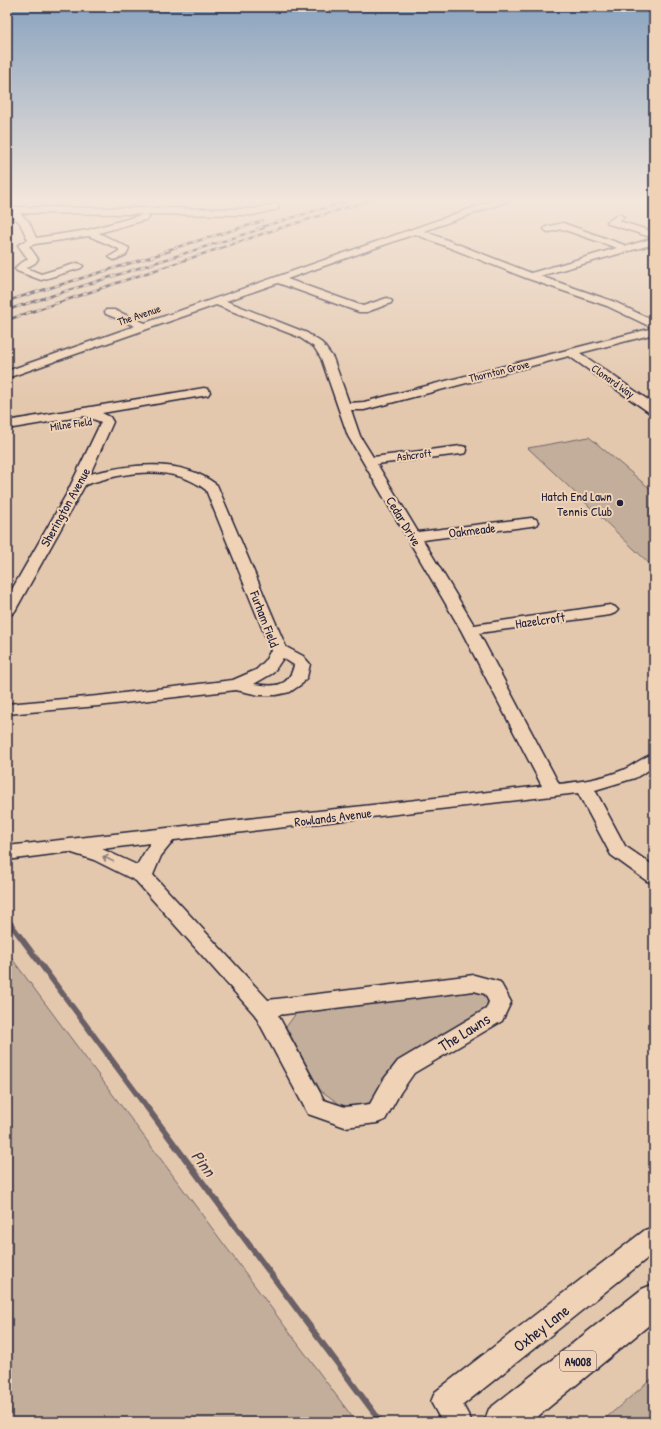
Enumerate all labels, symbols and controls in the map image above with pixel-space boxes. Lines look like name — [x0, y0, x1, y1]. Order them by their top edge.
street label: The Avenue — [116, 301, 163, 329]
street label: Thornton Grove — [467, 357, 531, 385]
street label: Clonard Way — [589, 361, 638, 401]
street label: Milne Field — [49, 414, 93, 434]
street label: Ashcroft — [396, 446, 432, 464]
street label: Sherington Avenue — [36, 464, 94, 550]
place label: Hatch End Lawn Tennis Club — [541, 487, 612, 520]
street label: Cedar Drive — [382, 493, 426, 549]
marker: Hatch End Lawn Tennis Club — [615, 498, 625, 508]
street label: Oakmeade — [448, 518, 496, 542]
street label: Furham Field — [246, 587, 284, 650]
street label: Hazelcroft — [514, 608, 566, 632]
street label: Rowlands Avenue — [293, 803, 373, 831]
one-way arrow — [102, 855, 114, 862]
street label: The Lawns — [434, 1007, 494, 1057]
water label: Pinn — [187, 1145, 222, 1182]
street label: Oxhey Lane — [508, 1299, 574, 1357]
road number: A4008 — [560, 1351, 596, 1371]

